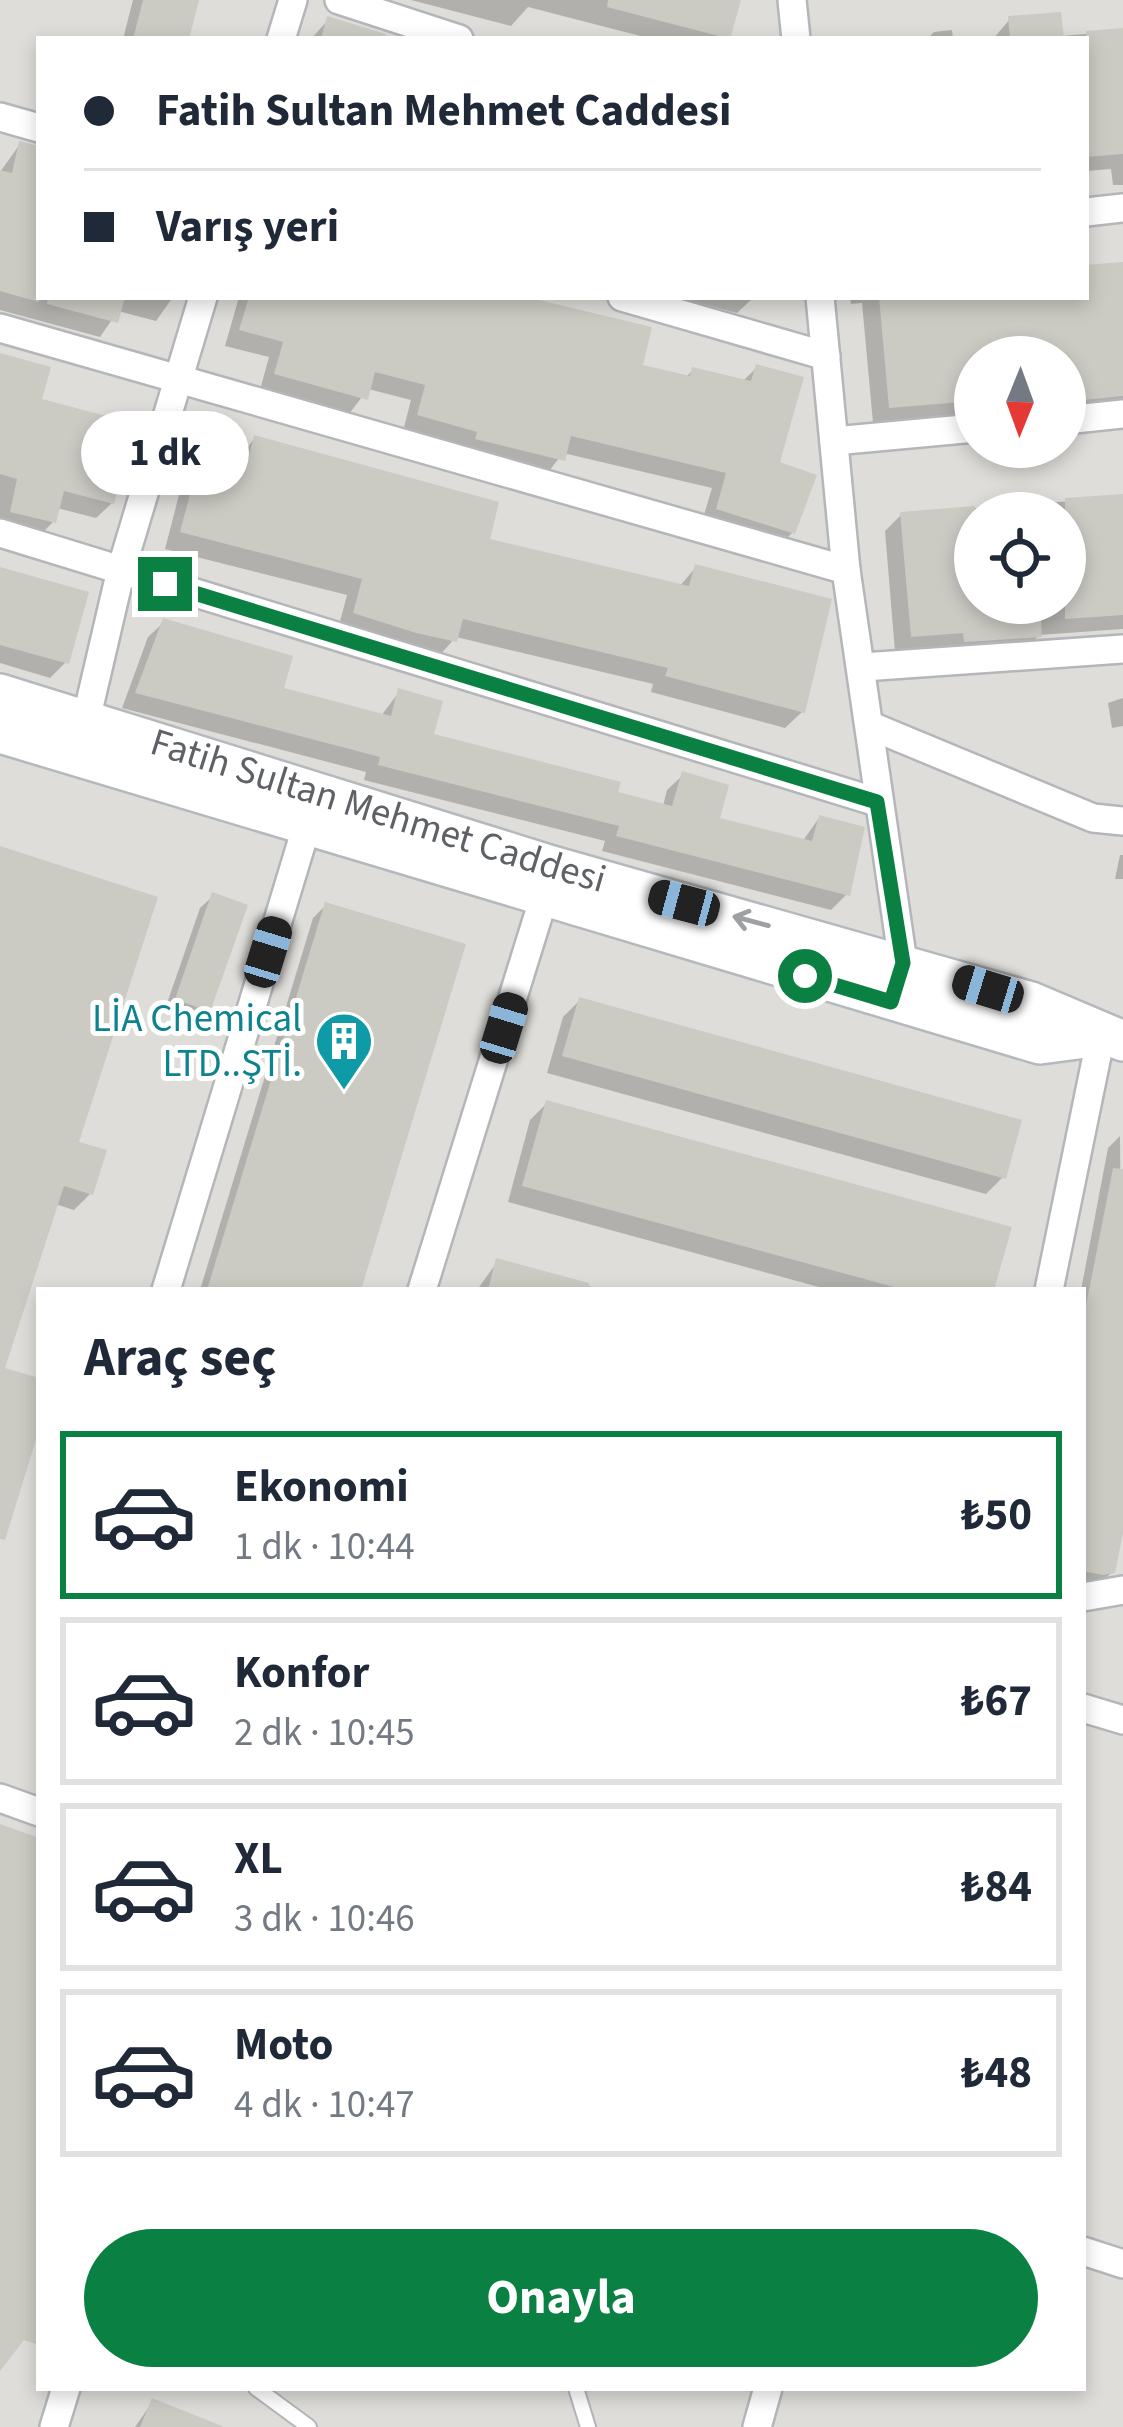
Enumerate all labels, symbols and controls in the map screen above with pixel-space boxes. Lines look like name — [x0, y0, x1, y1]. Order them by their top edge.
text: Fatih Sultan Mehmet Caddesi — [156, 79, 731, 143]
text: Varış yeri — [156, 195, 339, 259]
north arrow — [954, 336, 1086, 468]
map controls — [954, 336, 1086, 624]
callout: 1 dk — [81, 410, 249, 494]
text: 1 dk — [129, 425, 201, 481]
button: locate — [954, 492, 1086, 624]
route end — [138, 557, 192, 611]
street label: Fatih Sultan Mehmet Caddesi — [144, 715, 612, 908]
car — [645, 876, 723, 930]
one-way arrow — [733, 909, 771, 931]
car — [240, 912, 296, 992]
route start — [778, 949, 832, 1003]
car — [948, 961, 1028, 1017]
car — [476, 988, 532, 1068]
place label: LİA Chemical LTD..ŞTİ. — [92, 991, 302, 1092]
building icon: LİA Chemical LTD..ŞTİ. — [313, 1010, 375, 1092]
text: Araç seç — [84, 1320, 277, 1397]
text: Ekonomi — [234, 1455, 409, 1519]
icon: car — [90, 1461, 198, 1569]
text: ₺50 — [961, 1483, 1032, 1547]
text: 1 dk · 10:44 — [234, 1519, 415, 1575]
text: Konfor — [234, 1641, 369, 1705]
icon: car — [90, 1647, 198, 1755]
text: ₺67 — [961, 1669, 1032, 1733]
text: 2 dk · 10:45 — [234, 1705, 415, 1761]
text: XL — [234, 1827, 283, 1891]
icon: car — [90, 1833, 198, 1941]
text: ₺84 — [961, 1855, 1032, 1919]
text: 3 dk · 10:46 — [234, 1891, 415, 1947]
text: Moto — [234, 2013, 333, 2077]
icon: car — [90, 2019, 198, 2127]
text: ₺48 — [961, 2041, 1032, 2105]
text: 4 dk · 10:47 — [234, 2077, 415, 2133]
button: Onayla — [84, 2229, 1038, 2367]

